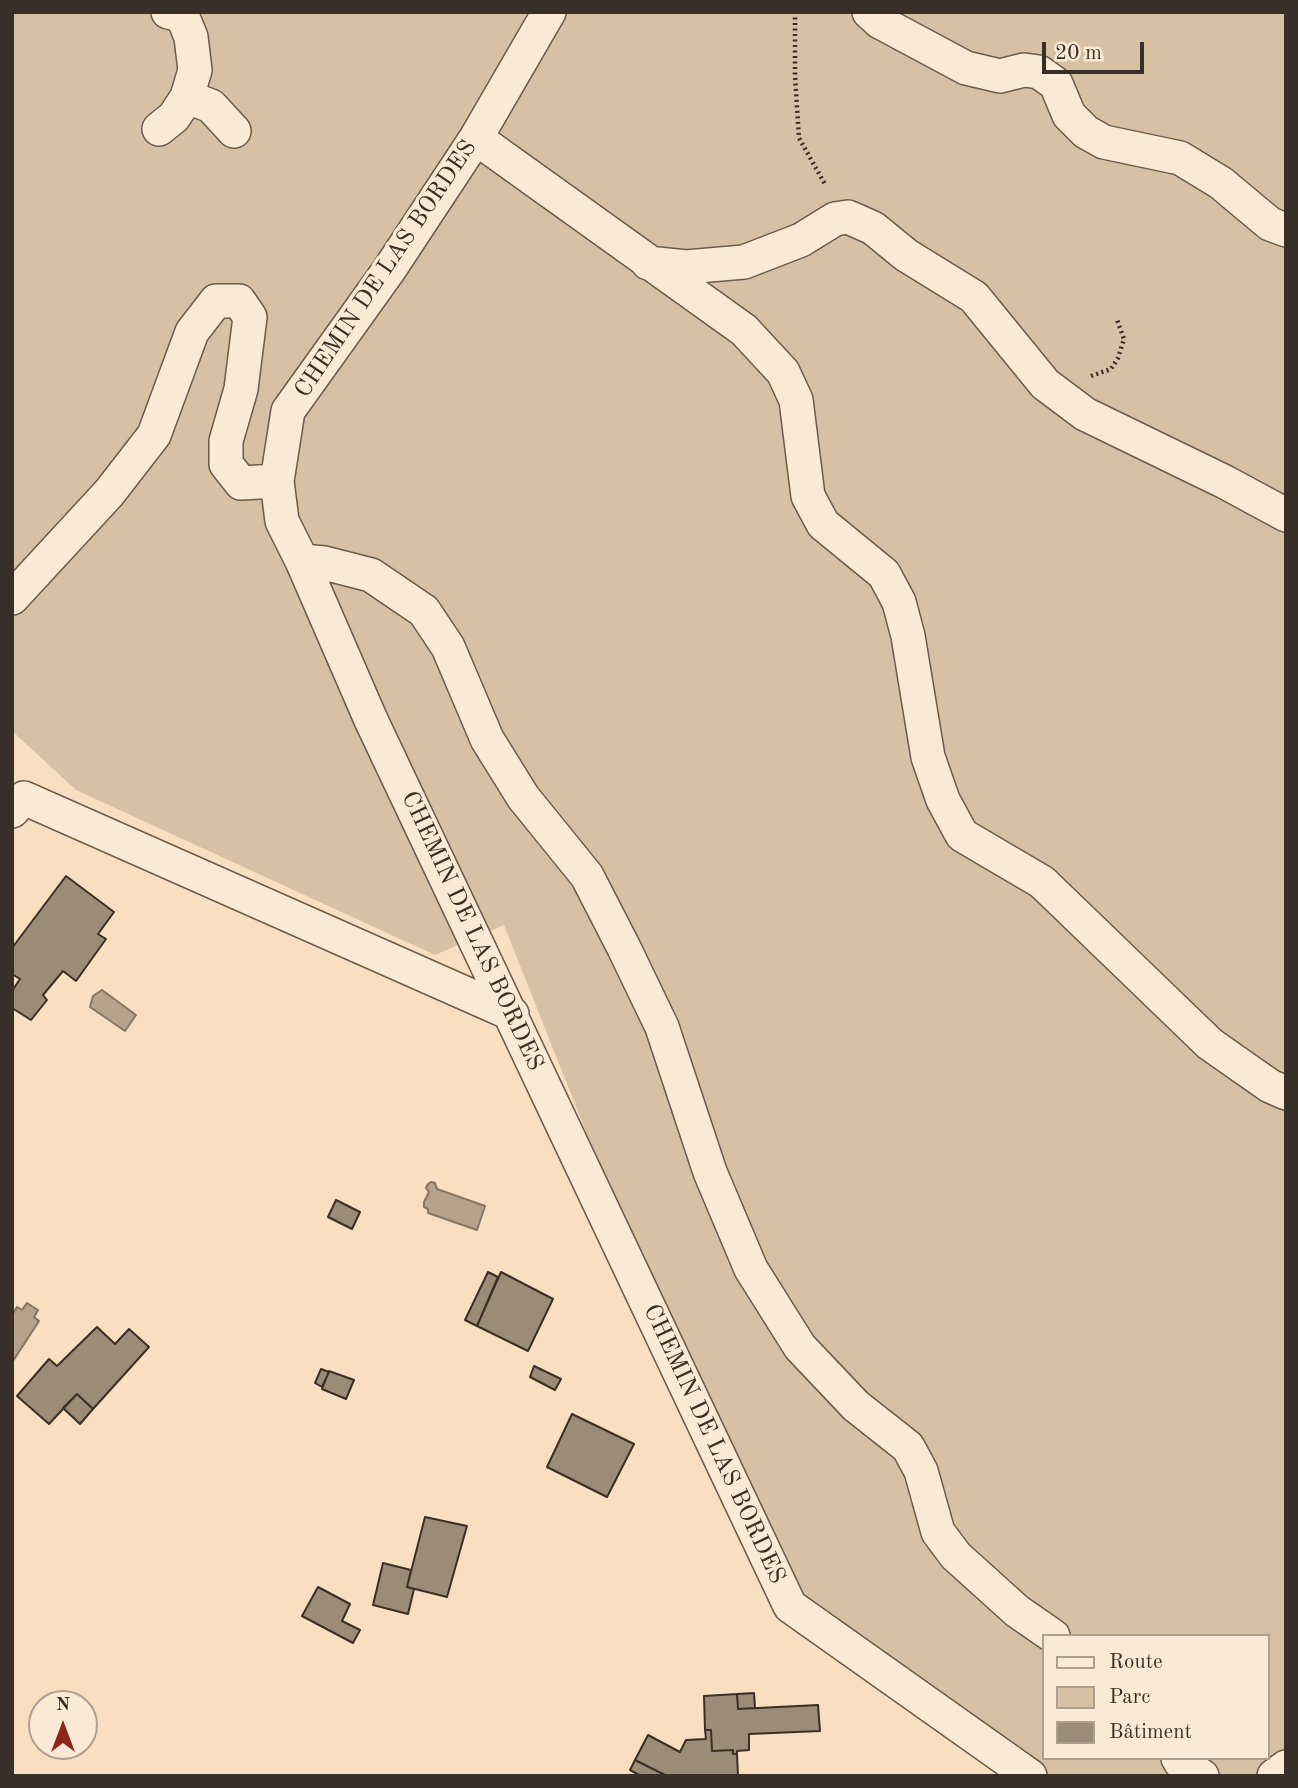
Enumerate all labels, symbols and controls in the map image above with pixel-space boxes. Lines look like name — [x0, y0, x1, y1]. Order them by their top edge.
scale bar — [1046, 28, 1148, 72]
text: 20 m — [1055, 43, 1102, 64]
street label: CHEMIN DE LAS BORDES — [289, 135, 483, 403]
street label: CHEMIN DE LAS BORDES — [394, 787, 550, 1075]
street label: CHEMIN DE LAS BORDES — [636, 1300, 792, 1588]
legend — [1042, 1634, 1270, 1760]
text: Route — [1109, 1652, 1163, 1673]
text: Parc — [1109, 1687, 1151, 1708]
north arrow — [28, 1690, 98, 1760]
text: N — [56, 1696, 70, 1715]
text: Bâtiment — [1109, 1722, 1192, 1743]

